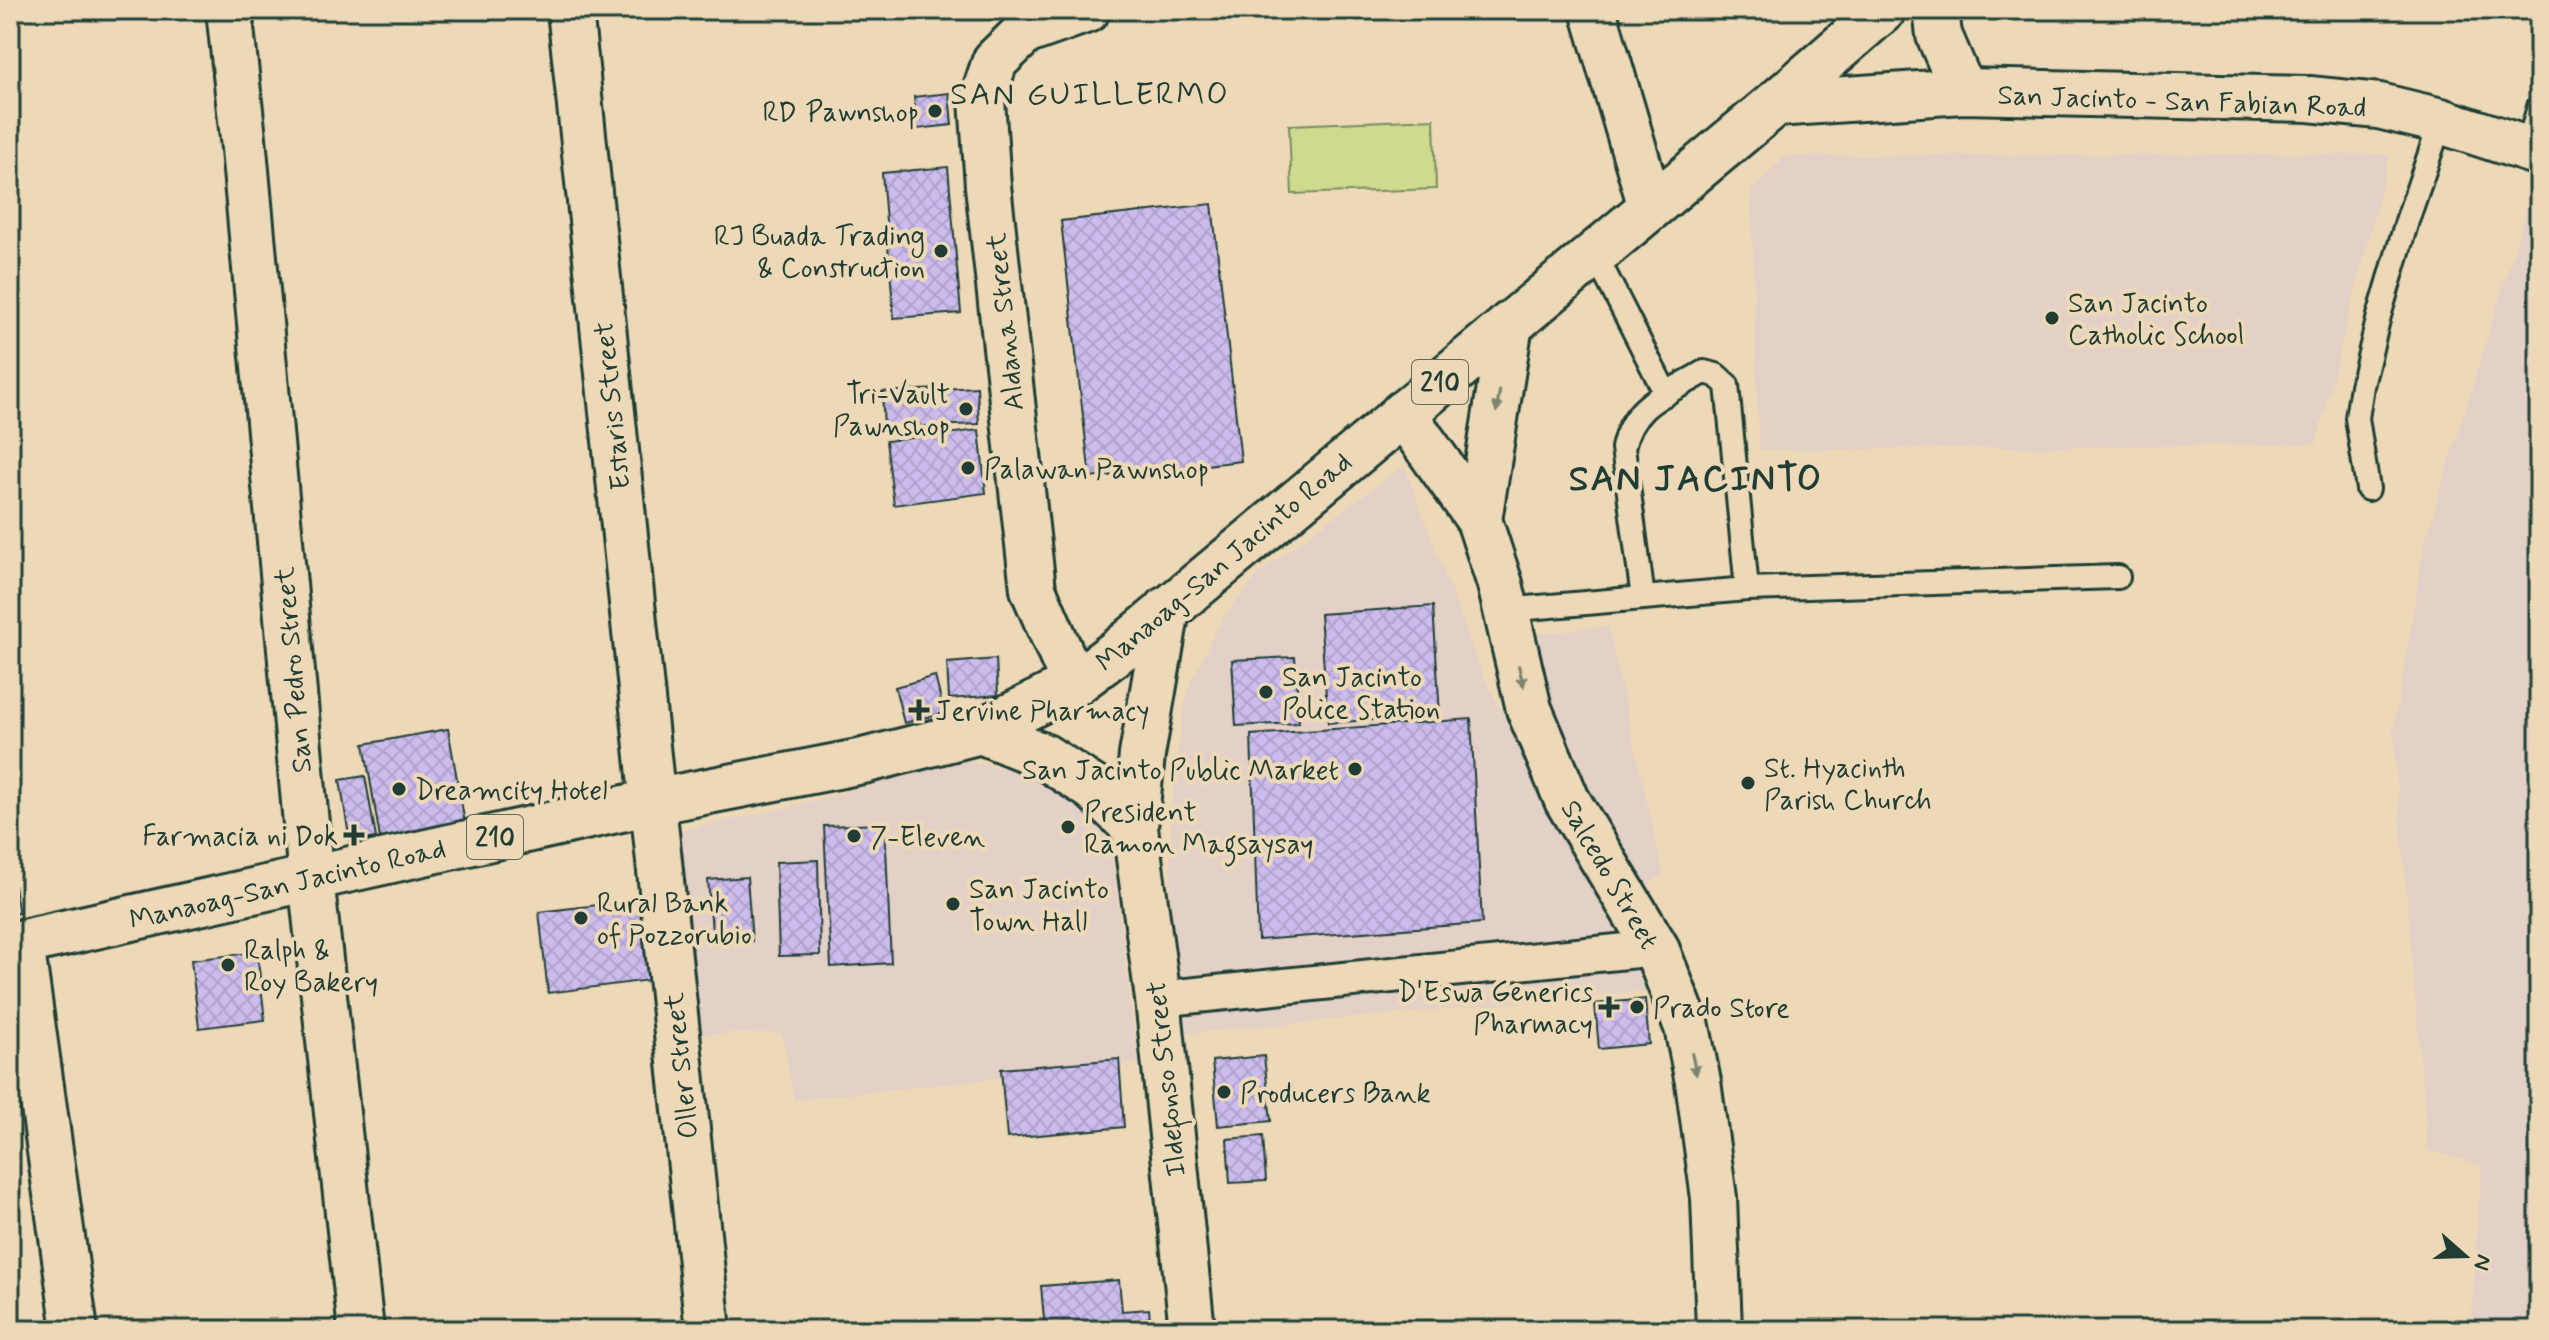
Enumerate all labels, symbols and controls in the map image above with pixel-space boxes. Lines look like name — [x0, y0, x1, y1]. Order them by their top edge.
district label: SAN GUILLERMO — [950, 74, 1230, 116]
street label: San Jacinto - San Fabian Road — [1997, 78, 2367, 127]
place label: RD Pawnshop — [762, 95, 919, 132]
marker: RD Pawnshop — [926, 102, 944, 120]
place label: RJ Buada Trading & Construction — [714, 219, 925, 288]
street label: Aldana Street — [979, 230, 1034, 412]
marker: RJ Buada Trading & Construction — [932, 242, 950, 260]
place label: San Jacinto Catholic School — [2068, 286, 2245, 355]
marker: San Jacinto Catholic School — [2043, 309, 2061, 327]
street label: Estaris Street — [586, 320, 641, 492]
road number: 210 — [1412, 360, 1468, 404]
place label: Tri-Vault Pawnshop — [833, 377, 950, 446]
one-way arrow — [1491, 389, 1503, 414]
marker: Tri-Vault Pawnshop — [957, 400, 975, 418]
street label: Manaoag-San Jacinto Road — [1089, 445, 1360, 681]
place label: Palawan Pawnshop — [984, 452, 1209, 489]
district label: SAN JACINTO — [1569, 457, 1823, 504]
marker: Palawan Pawnshop — [959, 459, 977, 477]
street label: San Pedro Street — [267, 565, 322, 775]
place label: San Jacinto Police Station — [1282, 660, 1440, 729]
one-way arrow — [1515, 664, 1528, 689]
marker: San Jacinto Police Station — [1257, 683, 1275, 701]
place label: Jervine Pharmacy — [935, 694, 1150, 731]
marker: Jervine Pharmacy — [910, 701, 928, 719]
place label: St. Hyacinth Parish Church — [1764, 751, 1932, 820]
place label: San Jacinto Public Market — [1022, 753, 1339, 790]
marker: San Jacinto Public Market — [1346, 760, 1364, 778]
place label: Dreamcity Hotel — [415, 773, 608, 810]
marker: St. Hyacinth Parish Church — [1739, 774, 1757, 792]
marker: Dreamcity Hotel — [390, 780, 408, 798]
street label: Salcedo Street — [1551, 794, 1667, 957]
place label: President Ramon Magsaysay — [1084, 795, 1314, 867]
road number: 210 — [467, 815, 523, 859]
marker: President Ramon Magsaysay — [1059, 818, 1077, 836]
place label: Farmacia ni Dok — [142, 819, 338, 856]
place label: 7-Eleven — [870, 820, 985, 857]
marker: Farmacia ni Dok — [345, 826, 363, 844]
marker: 7-Eleven — [845, 827, 863, 845]
street label: Manaoag-San Jacinto Road — [126, 831, 449, 940]
place label: San Jacinto Town Hall — [969, 872, 1109, 941]
place label: Rural Bank of Pozzorubio — [597, 886, 752, 955]
marker: San Jacinto Town Hall — [944, 895, 962, 913]
marker: Rural Bank of Pozzorubio — [572, 909, 590, 927]
place label: Ralph & Roy Bakery — [244, 933, 378, 1002]
marker: Ralph & Roy Bakery — [219, 956, 237, 974]
place label: D'Eswa Generics Pharmacy — [1398, 975, 1593, 1044]
street label: Ildefonso Street — [1139, 979, 1198, 1179]
street label: Oller Street — [656, 990, 709, 1141]
place label: Prado Store — [1653, 991, 1790, 1028]
marker: D'Eswa Generics Pharmacy — [1600, 998, 1618, 1016]
marker: Prado Store — [1628, 998, 1646, 1016]
one-way arrow — [1689, 1052, 1701, 1077]
place label: Producers Bank — [1240, 1076, 1431, 1113]
marker: Producers Bank — [1215, 1083, 1233, 1101]
north arrow — [2425, 1216, 2505, 1296]
text: N — [2466, 1250, 2498, 1274]

